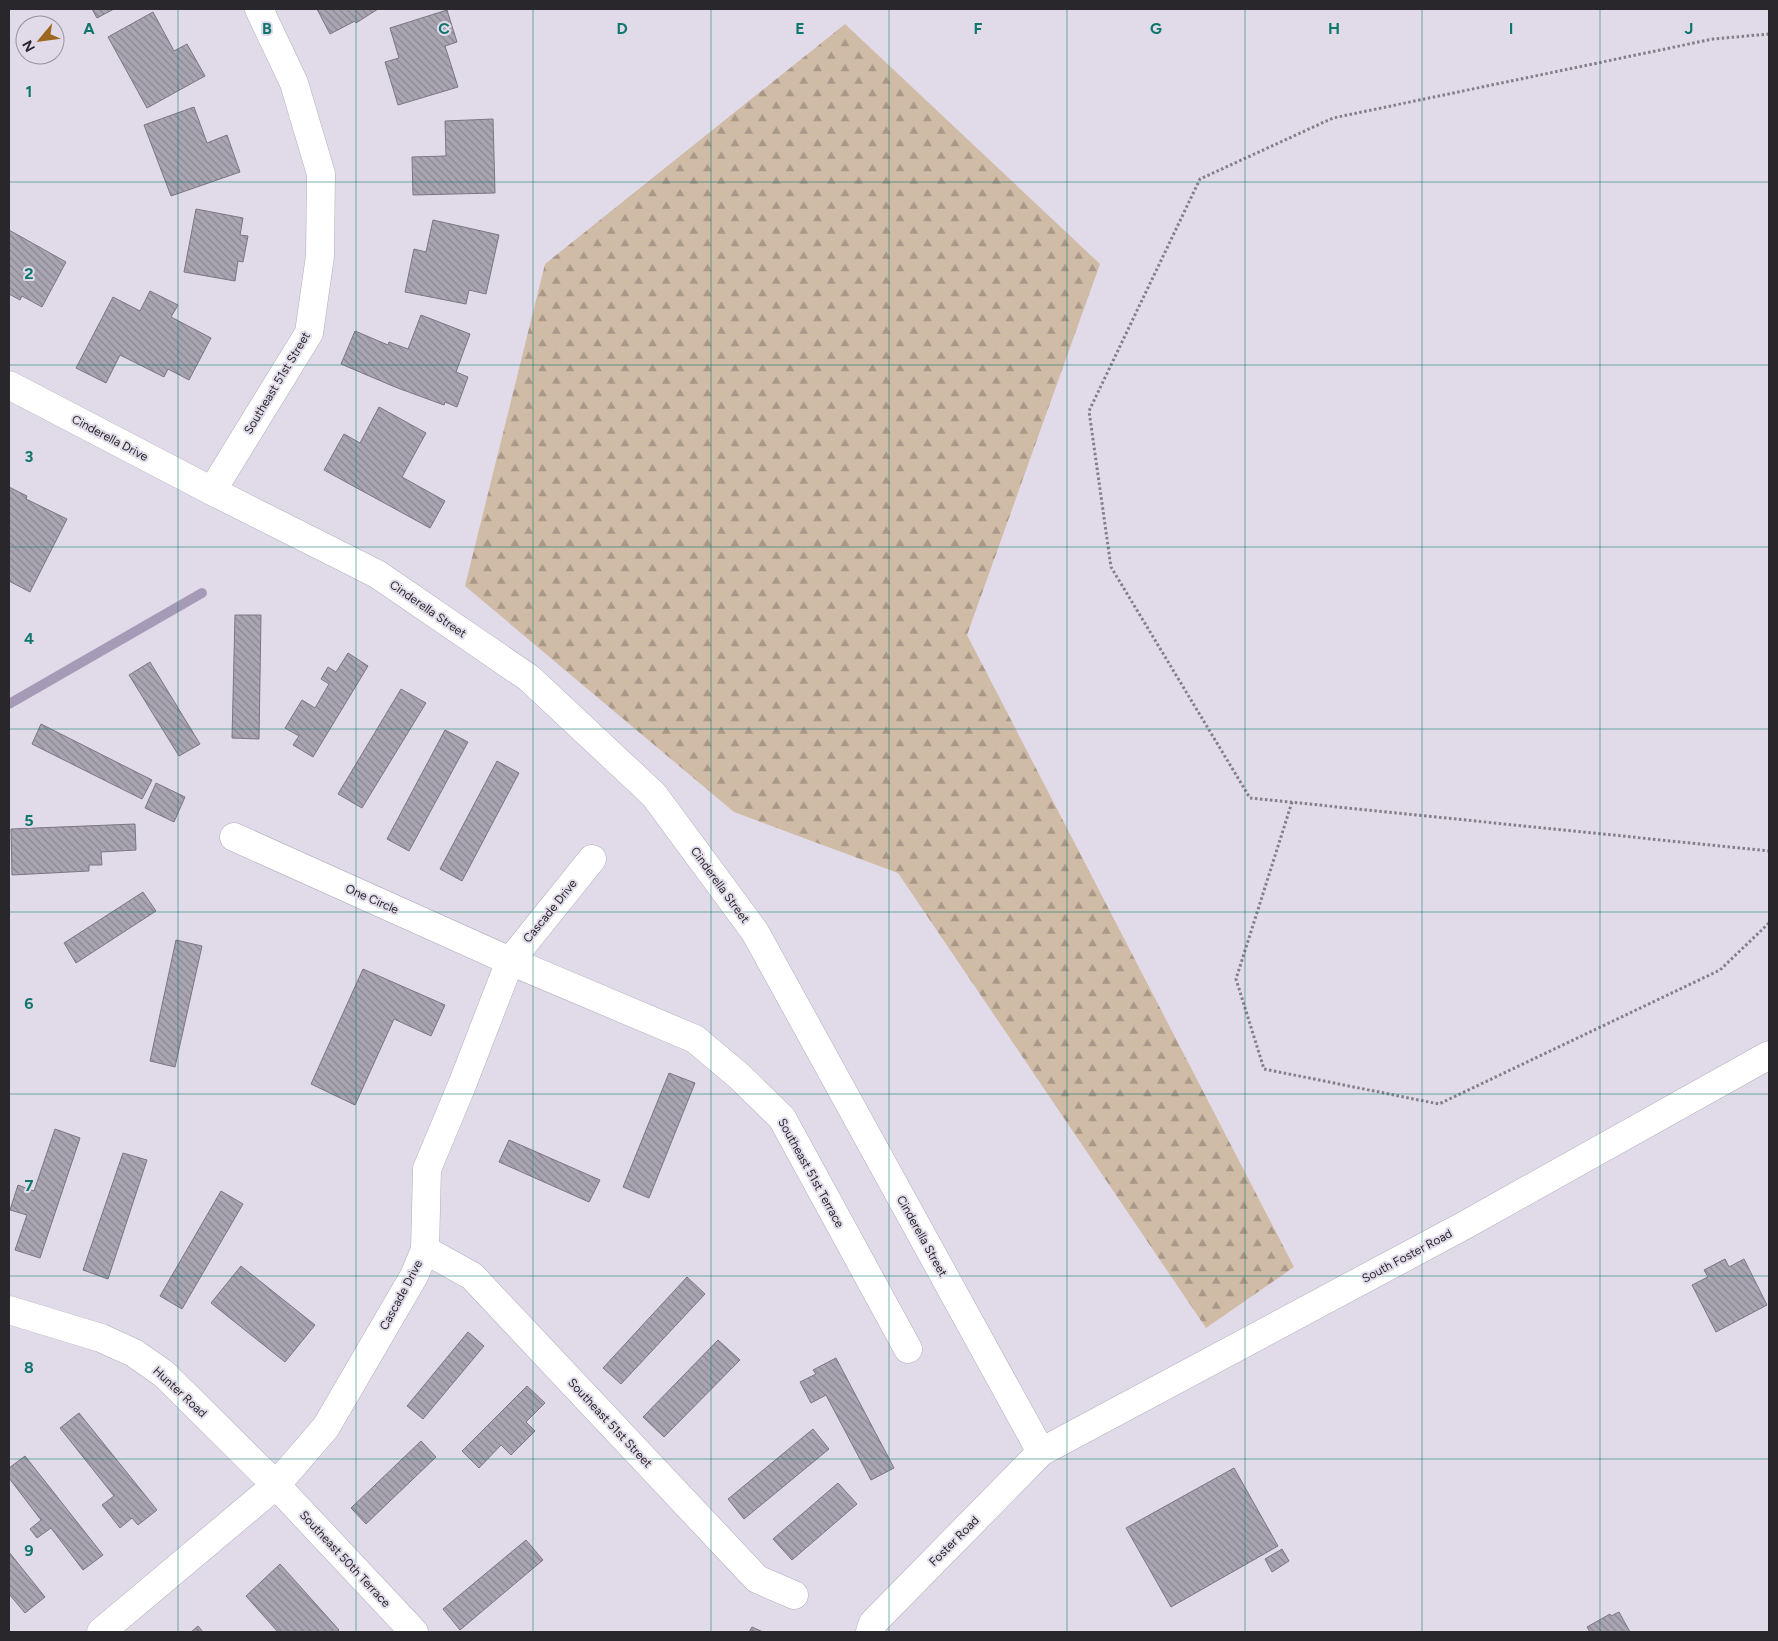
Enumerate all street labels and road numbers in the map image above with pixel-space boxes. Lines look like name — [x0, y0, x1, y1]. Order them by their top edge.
street label: Southeast 51st Street — [241, 329, 313, 437]
street label: Cinderella Drive — [69, 412, 151, 464]
street label: Cinderella Street — [387, 577, 469, 641]
street label: Cinderella Street — [688, 844, 752, 926]
street label: Cascade Drive — [520, 876, 580, 945]
street label: One Circle — [343, 881, 401, 917]
street label: Southeast 51st Terrace — [775, 1116, 847, 1230]
street label: Cinderella Street — [894, 1193, 950, 1279]
street label: South Foster Road — [1360, 1226, 1454, 1286]
street label: Cascade Drive — [377, 1257, 426, 1332]
street label: Hunter Road — [150, 1364, 210, 1420]
street label: Southeast 51st Street — [565, 1376, 655, 1471]
street label: Southeast 50th Terrace — [297, 1508, 394, 1610]
street label: Foster Road — [926, 1513, 982, 1569]

